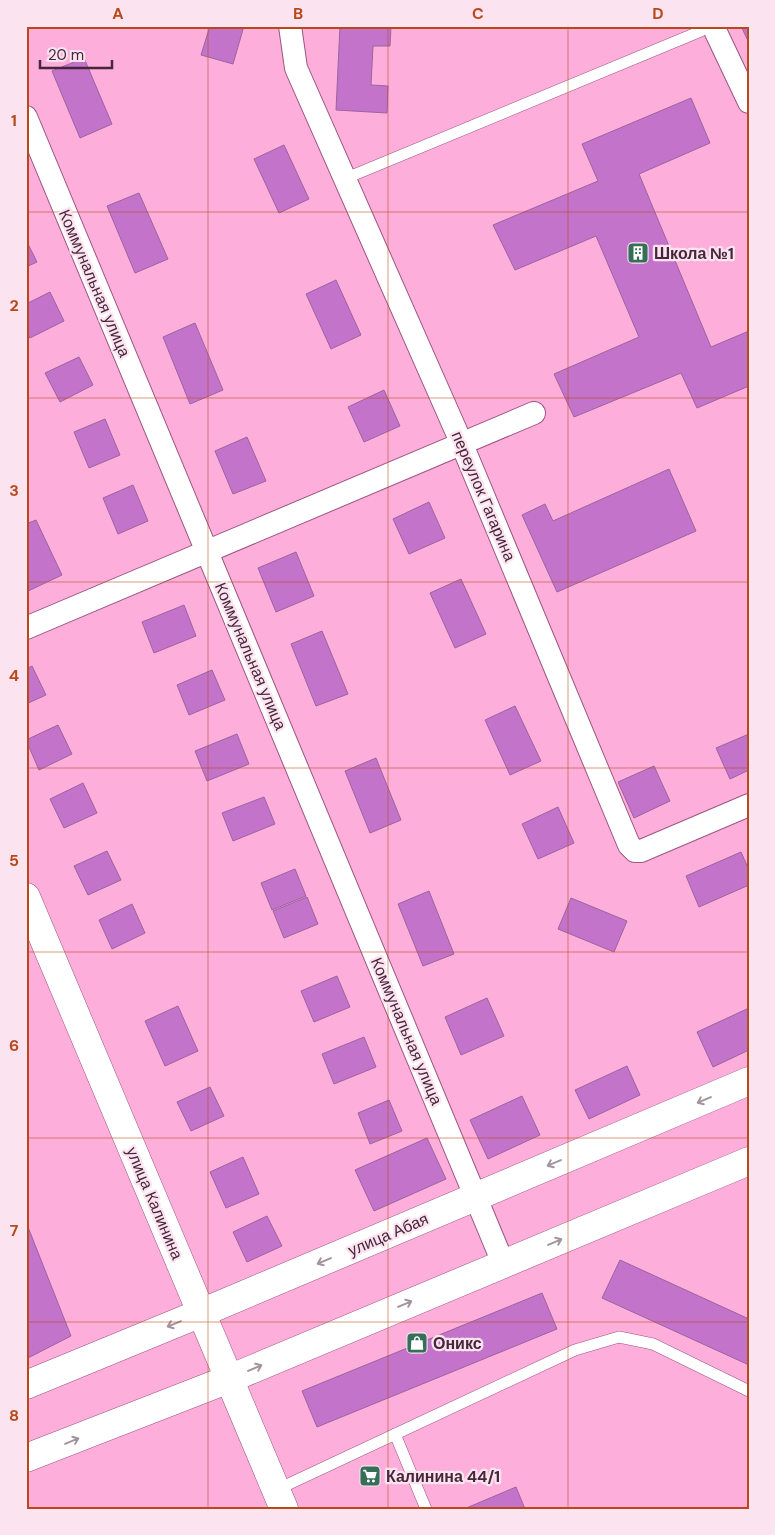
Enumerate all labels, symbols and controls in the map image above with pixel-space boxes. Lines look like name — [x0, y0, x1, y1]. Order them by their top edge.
text: A — [112, 3, 124, 24]
text: B — [293, 3, 303, 24]
text: C — [472, 3, 484, 24]
text: D — [652, 3, 664, 24]
scale bar — [40, 38, 112, 70]
text: 20 m — [48, 45, 84, 65]
text: 1 — [11, 110, 17, 131]
street label: Коммунальная улица — [54, 206, 135, 360]
building icon: Школа №1 — [626, 241, 650, 265]
place label: Школа №1 — [654, 243, 734, 264]
text: 2 — [9, 295, 19, 316]
street label: переулок Гагарина — [447, 428, 520, 564]
text: 3 — [9, 480, 19, 501]
street label: Коммунальная улица — [210, 579, 291, 733]
text: 4 — [9, 665, 19, 686]
text: 5 — [9, 850, 19, 871]
street label: Коммунальная улица — [366, 954, 447, 1108]
text: 6 — [9, 1035, 19, 1056]
one-way arrow — [697, 1096, 712, 1106]
street label: улица Калинина — [121, 1144, 188, 1263]
one-way arrow — [547, 1159, 562, 1168]
street label: улица Абая — [345, 1208, 432, 1261]
text: 7 — [10, 1220, 19, 1241]
one-way arrow — [547, 1236, 562, 1246]
one-way arrow — [317, 1256, 332, 1266]
one-way arrow — [397, 1299, 412, 1309]
one-way arrow — [167, 1320, 182, 1330]
shop icon: Оникс — [405, 1331, 429, 1355]
place label: Оникс — [433, 1333, 482, 1354]
one-way arrow — [247, 1362, 262, 1372]
text: 8 — [9, 1405, 19, 1426]
one-way arrow — [64, 1435, 79, 1444]
supermarket icon: Калинина 44/1 — [358, 1464, 382, 1488]
place label: Калинина 44/1 — [386, 1466, 500, 1487]

